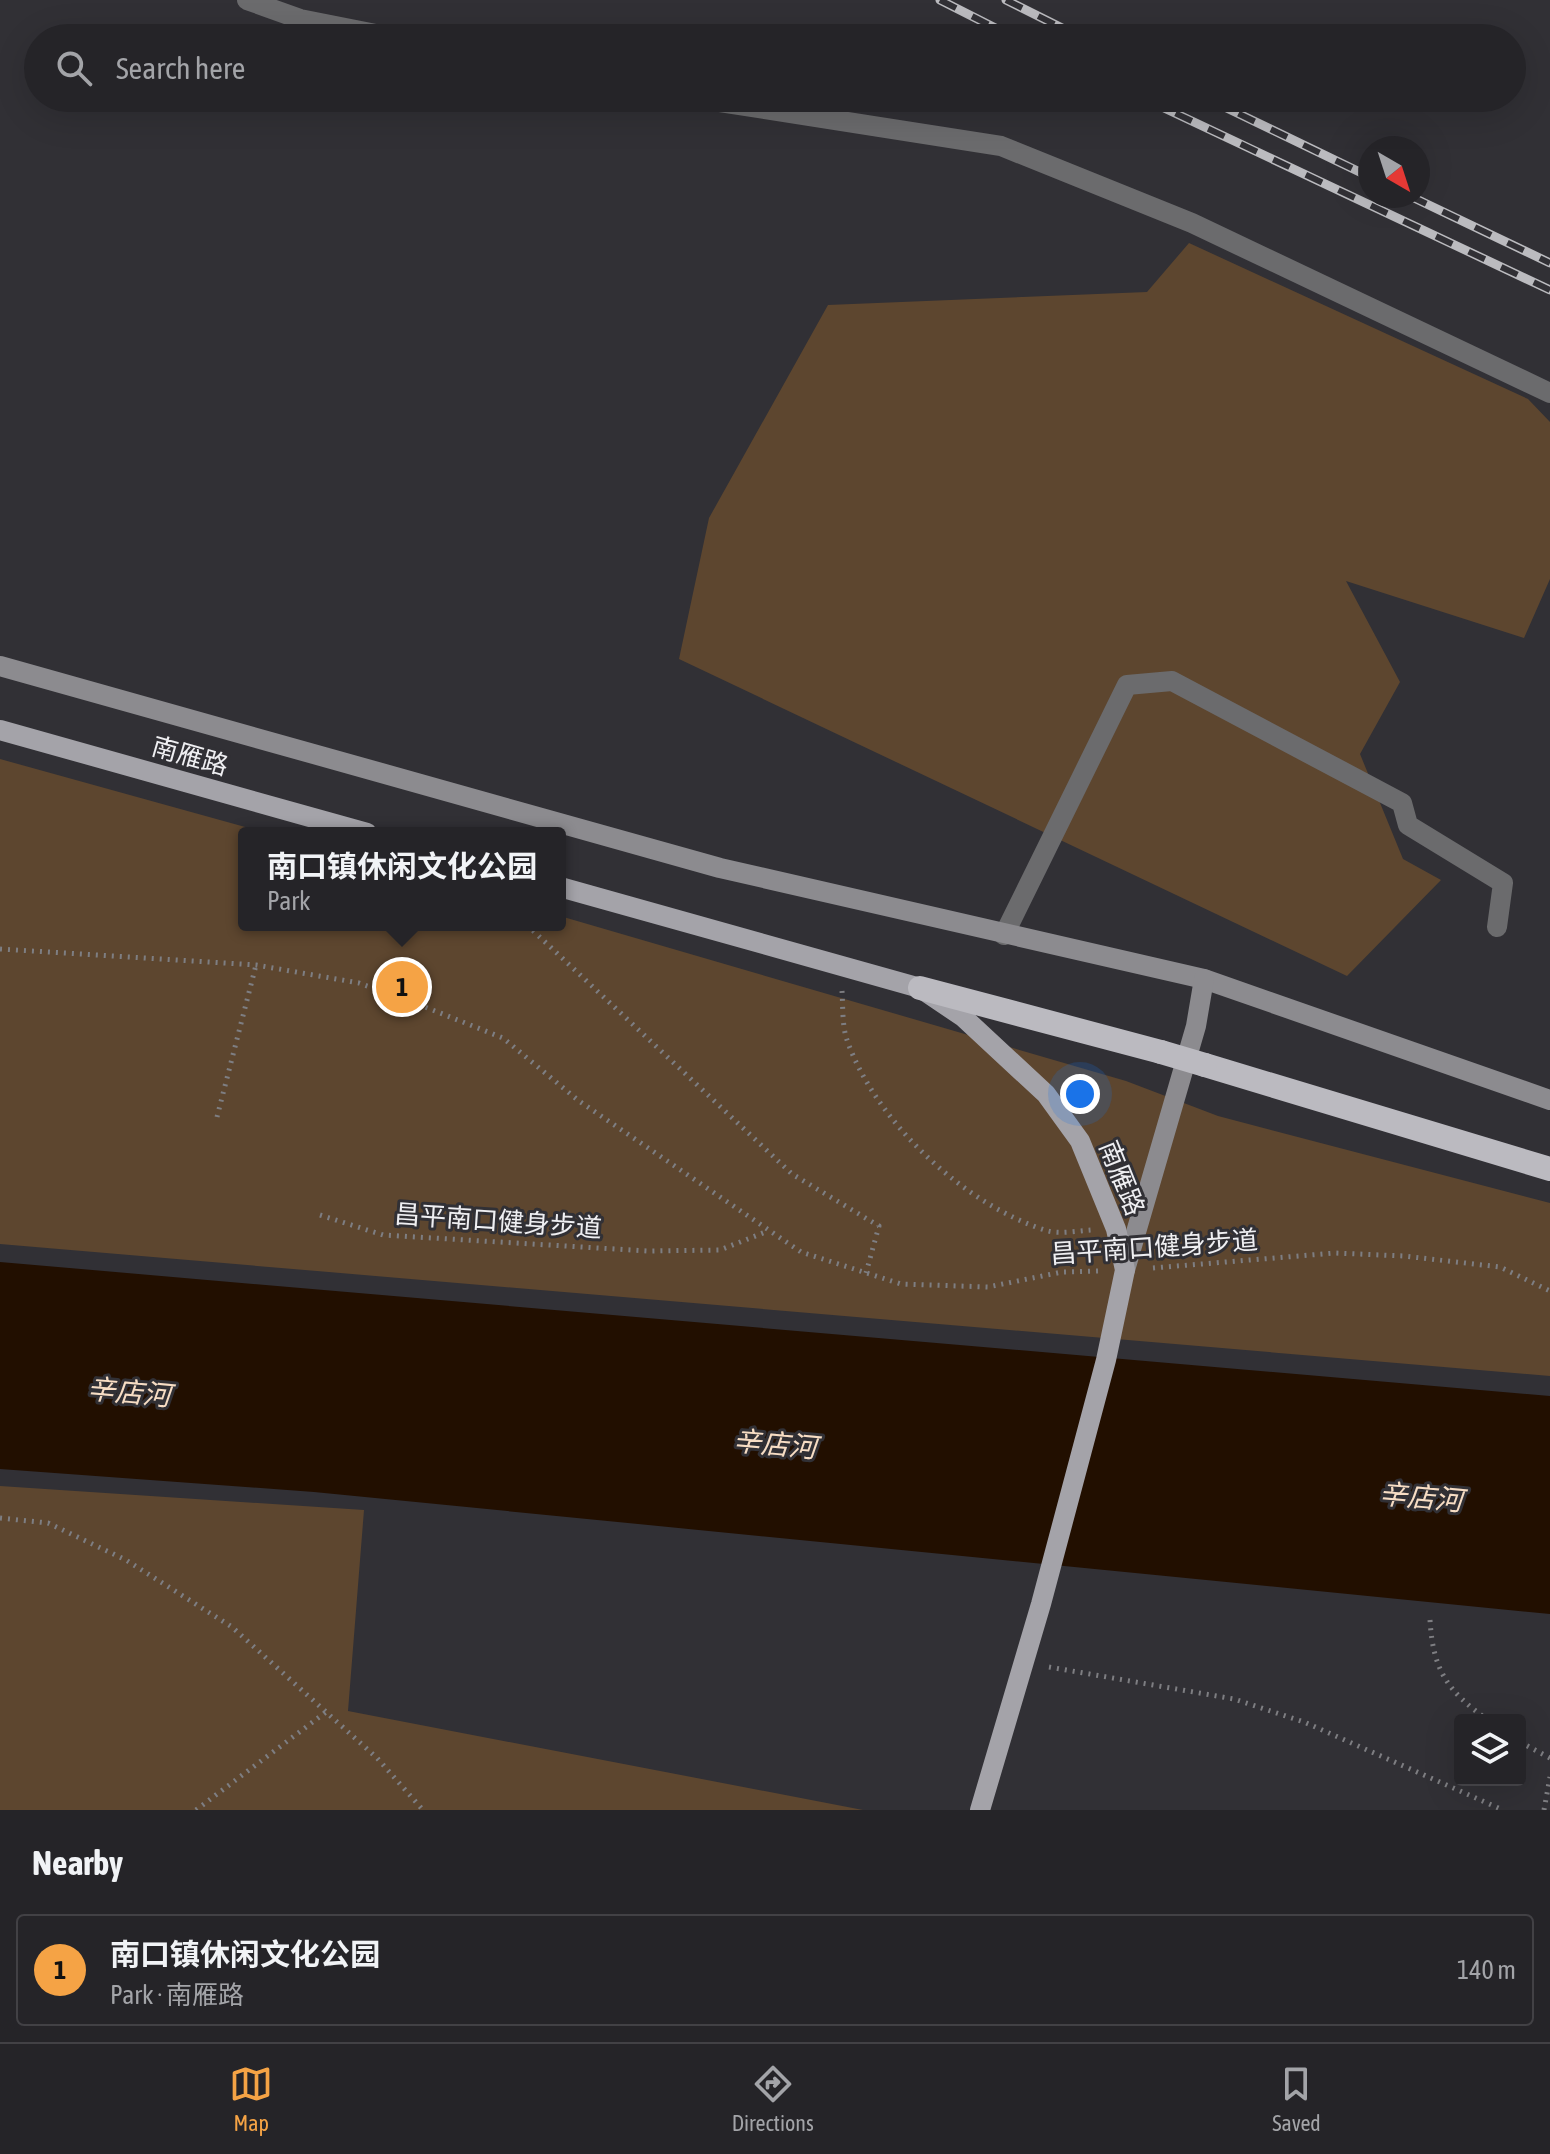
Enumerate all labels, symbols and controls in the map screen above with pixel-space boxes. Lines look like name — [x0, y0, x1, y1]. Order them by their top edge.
search box — [24, 24, 1526, 112]
icon: search — [52, 46, 96, 90]
text: Search here — [116, 51, 245, 85]
north arrow — [1358, 136, 1430, 208]
street label: 南雁路 — [148, 731, 232, 781]
popup — [238, 827, 566, 931]
text: 南口镇休闲文化公园 — [267, 849, 537, 883]
text: Park — [267, 886, 310, 916]
pin: 1 — [376, 957, 428, 1017]
your location — [1060, 1074, 1100, 1114]
street label: 南雁路 — [1093, 1136, 1151, 1220]
street label: 昌平南口健身步道 — [393, 1199, 603, 1243]
street label: 昌平南口健身步道 — [1049, 1225, 1259, 1269]
water label: 辛店河 — [86, 1372, 177, 1412]
water label: 辛店河 — [732, 1424, 823, 1464]
water label: 辛店河 — [1378, 1477, 1469, 1517]
map controls — [1454, 1714, 1526, 1786]
button: layers — [1454, 1714, 1526, 1786]
text: Nearby — [32, 1843, 123, 1882]
text: 南口镇休闲文化公园 — [110, 1937, 380, 1971]
text: 1 — [54, 1955, 66, 1985]
text: 140 m — [1457, 1955, 1516, 1985]
text: Park · 南雁路 — [110, 1980, 244, 2010]
tab: Map — [229, 2062, 273, 2136]
tab: Directions — [732, 2062, 814, 2136]
tab: Saved — [1272, 2062, 1321, 2136]

